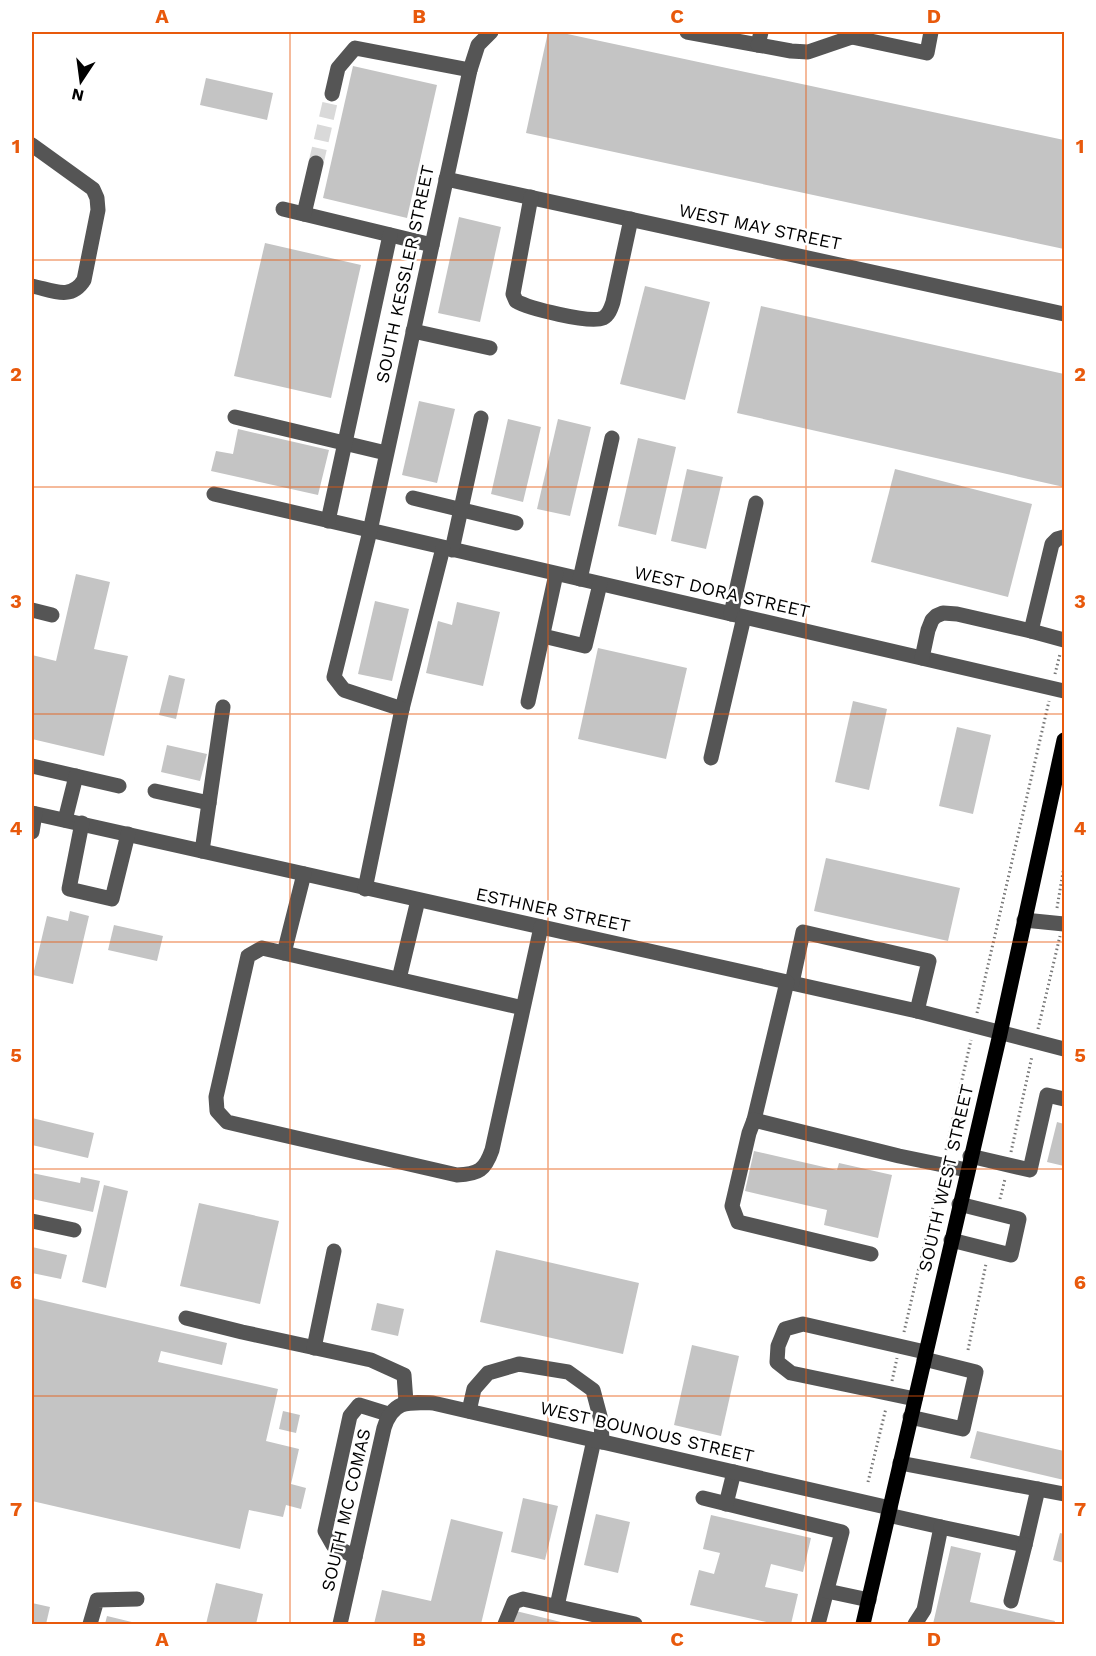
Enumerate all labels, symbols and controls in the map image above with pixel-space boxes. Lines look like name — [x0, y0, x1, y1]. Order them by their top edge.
text: A — [155, 4, 169, 28]
text: B — [412, 4, 426, 28]
text: C — [670, 4, 684, 28]
text: D — [927, 4, 941, 28]
north arrow — [51, 51, 111, 111]
text: N — [70, 85, 86, 106]
text: 1 — [12, 134, 20, 158]
text: 1 — [1076, 134, 1084, 158]
street label: SOUTH KESSLER STREET — [371, 163, 438, 385]
street label: WEST MAY STREET — [677, 199, 843, 254]
text: 2 — [10, 362, 22, 386]
text: 2 — [1074, 362, 1086, 386]
street label: WEST DORA STREET — [632, 561, 812, 622]
text: 3 — [10, 589, 22, 613]
text: 3 — [1074, 589, 1086, 613]
text: 4 — [10, 816, 23, 840]
text: 4 — [1074, 816, 1087, 840]
street label: ESTHNER STREET — [474, 883, 632, 936]
text: 5 — [10, 1043, 22, 1067]
text: 5 — [1074, 1043, 1086, 1067]
street label: SOUTH WEST STREET — [914, 1082, 977, 1274]
text: 6 — [10, 1270, 22, 1294]
text: 6 — [1074, 1270, 1086, 1294]
street label: WEST BOUNOUS STREET — [538, 1397, 756, 1466]
street label: SOUTH MC COMAS — [317, 1427, 374, 1593]
text: 7 — [10, 1497, 22, 1521]
text: 7 — [1074, 1497, 1086, 1521]
text: A — [155, 1627, 169, 1651]
text: B — [412, 1627, 426, 1651]
text: C — [670, 1627, 684, 1651]
text: D — [927, 1627, 941, 1651]

